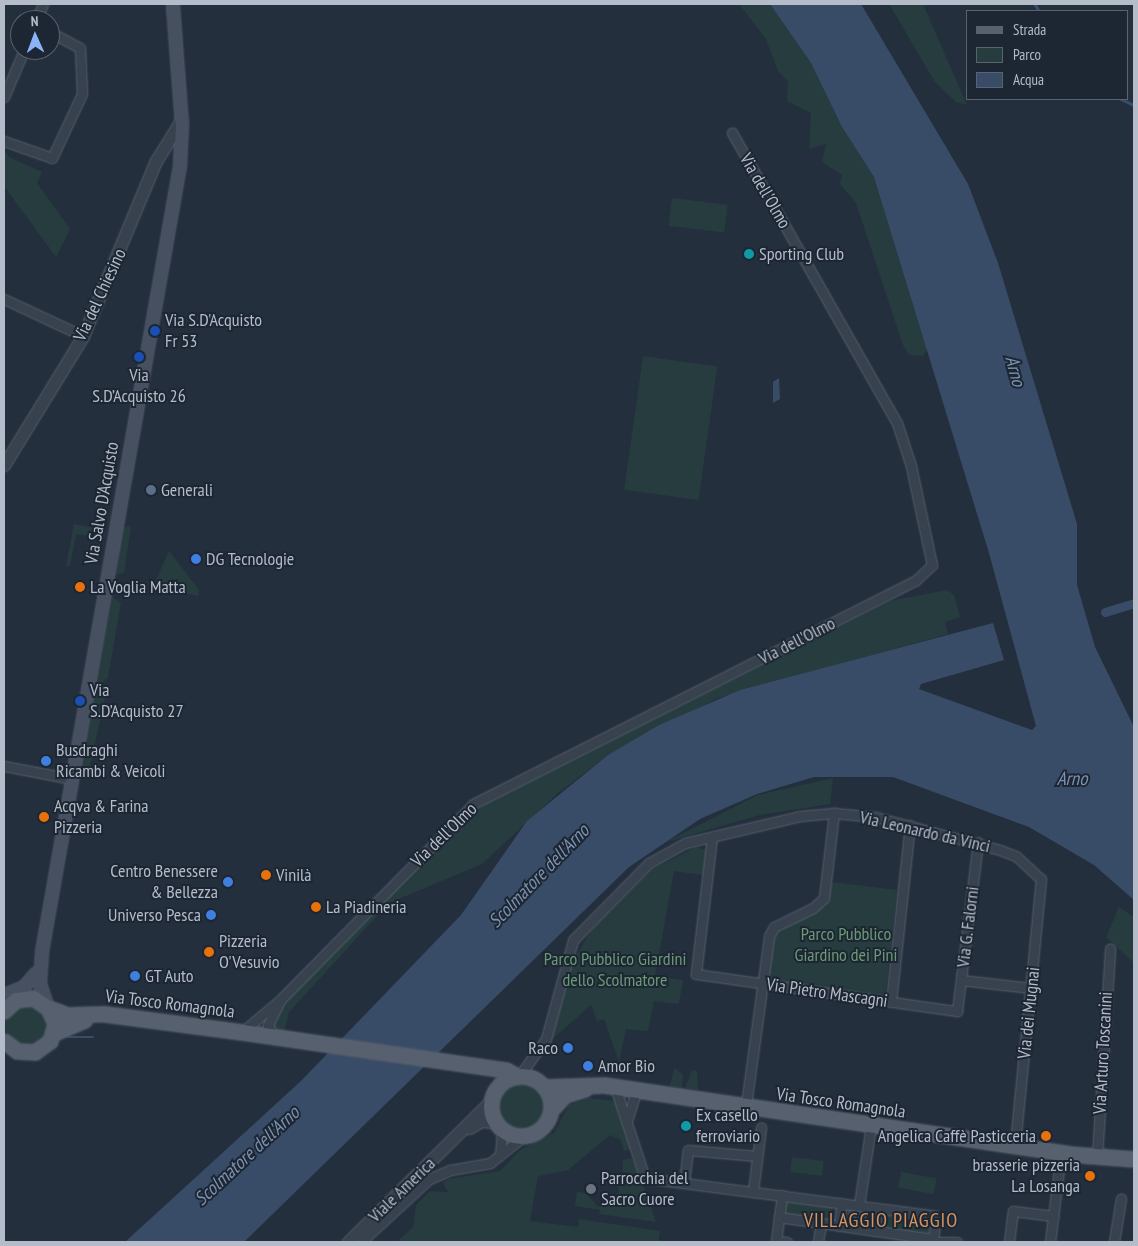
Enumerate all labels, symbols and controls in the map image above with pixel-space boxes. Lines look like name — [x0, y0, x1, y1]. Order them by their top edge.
north arrow — [10, 10, 60, 60]
legend — [966, 10, 1128, 100]
text: N — [30, 12, 39, 30]
text: Strada — [1013, 20, 1046, 39]
text: Parco — [1013, 45, 1041, 64]
text: Acqua — [1013, 70, 1044, 89]
street label: Via dell'Olmo — [735, 150, 795, 232]
place label: Sporting Club — [759, 243, 844, 265]
street label: Via del Chiesino — [69, 245, 131, 345]
marker: Sporting Club — [743, 248, 755, 260]
place label: Via S.D'Acquisto Fr 53 — [165, 310, 262, 352]
marker: Via S.D'Acquisto Fr 53 — [149, 325, 161, 337]
marker: Via S.D’Acquisto 26 — [133, 351, 145, 363]
water label: Arno — [1000, 353, 1030, 389]
place label: Via S.D’Acquisto 26 — [92, 365, 186, 408]
street label: Via Salvo D'Acquisto — [81, 440, 123, 566]
place label: Generali — [161, 479, 213, 501]
marker: Generali — [145, 484, 157, 496]
place label: DG Tecnologie — [206, 548, 295, 570]
marker: DG Tecnologie — [190, 553, 202, 565]
place label: La Voglia Matta — [90, 576, 186, 598]
marker: La Voglia Matta — [74, 581, 86, 593]
street label: Via dell'Olmo — [755, 613, 839, 669]
place label: Via S.D’Acquisto 27 — [90, 680, 184, 722]
marker: Via S.D’Acquisto 27 — [74, 695, 86, 707]
place label: Busdraghi Ricambi & Veicoli — [56, 740, 166, 782]
marker: Busdraghi Ricambi & Veicoli — [40, 755, 52, 767]
water label: Arno — [1057, 768, 1087, 790]
place label: Acqva & Farina Pizzeria — [54, 796, 148, 839]
street label: Via dell'Olmo — [407, 798, 481, 872]
street label: Via Leonardo da Vinci — [857, 806, 993, 858]
marker: Acqva & Farina Pizzeria — [38, 811, 50, 823]
water label: Scolmatore dell'Arno — [484, 820, 594, 932]
place label: Centro Benessere & Bellezza — [110, 861, 218, 904]
place label: Vinilà — [276, 864, 311, 886]
marker: Vinilà — [260, 869, 272, 881]
marker: Centro Benessere & Bellezza — [222, 876, 234, 888]
street label: Via G. Falorni — [952, 885, 984, 969]
place label: La Piadineria — [326, 896, 407, 918]
marker: La Piadineria — [310, 901, 322, 913]
place label: Universo Pesca — [108, 904, 201, 926]
marker: Universo Pesca — [205, 909, 217, 921]
park label: Parco Pubblico Giardino dei Pini — [795, 924, 897, 966]
place label: Pizzeria O'Vesuvio — [219, 931, 280, 974]
marker: Pizzeria O'Vesuvio — [203, 946, 215, 958]
park label: Parco Pubblico Giardini dello Scolmatore — [544, 949, 686, 992]
place label: GT Auto — [145, 965, 195, 987]
street label: Via dei Mugnai — [1013, 966, 1045, 1060]
marker: GT Auto — [129, 970, 141, 982]
street label: Via Pietro Mascagni — [765, 974, 889, 1012]
street label: Via Tosco Romagnola — [104, 985, 236, 1023]
street label: Via Arturo Toscanini — [1089, 991, 1117, 1115]
place label: Raco — [528, 1037, 558, 1059]
marker: Raco — [562, 1042, 574, 1054]
place label: Amor Bio — [598, 1055, 655, 1077]
marker: Amor Bio — [582, 1060, 594, 1072]
street label: Via Tosco Romagnola — [775, 1083, 907, 1123]
water label: Scolmatore dell'Arno — [190, 1102, 304, 1210]
place label: Ex casello ferroviario — [696, 1105, 760, 1148]
marker: Ex casello ferroviario — [680, 1120, 692, 1132]
place label: Angelica Caffè Pasticceria — [878, 1125, 1036, 1147]
marker: Angelica Caffè Pasticceria — [1040, 1130, 1052, 1142]
street label: Viale America — [364, 1153, 440, 1227]
place label: brasserie pizzeria La Losanga — [972, 1155, 1080, 1198]
place label: Parrocchia del Sacro Cuore — [601, 1168, 688, 1210]
marker: brasserie pizzeria La Losanga — [1084, 1170, 1096, 1182]
marker: Parrocchia del Sacro Cuore — [585, 1183, 597, 1195]
district label: VILLAGGIO PIAGGIO — [802, 1208, 960, 1232]

